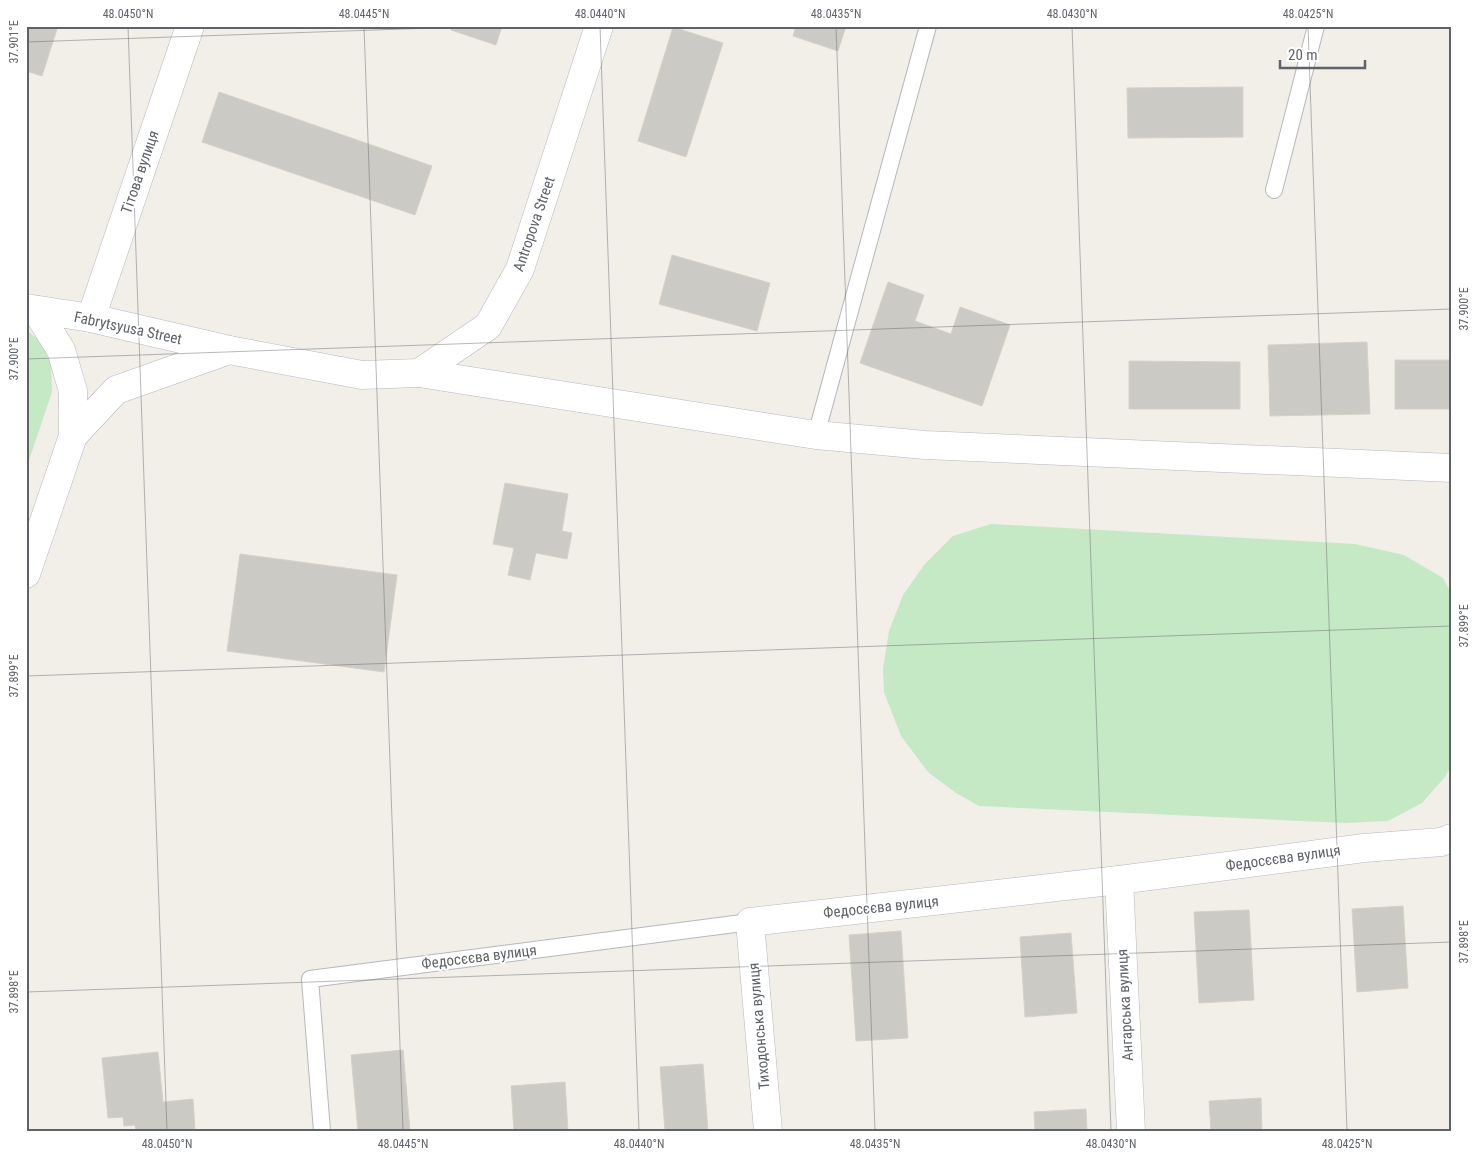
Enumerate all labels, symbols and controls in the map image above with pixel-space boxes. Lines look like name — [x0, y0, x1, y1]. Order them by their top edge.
text: 48.0450°N — [103, 7, 153, 21]
text: 48.0445°N — [339, 7, 389, 21]
text: 48.0440°N — [575, 7, 625, 21]
text: 48.0435°N — [811, 7, 861, 21]
text: 48.0430°N — [1047, 7, 1097, 21]
text: 48.0425°N — [1283, 7, 1333, 21]
text: 37.901°E — [7, 20, 21, 64]
scale bar — [1280, 38, 1366, 70]
text: 20 m — [1288, 46, 1318, 64]
street label: Тітова вулиця — [117, 128, 163, 216]
street label: Antropova Street — [509, 174, 559, 274]
text: 37.900°E — [1457, 287, 1471, 331]
street label: Fabrytsyusa Street — [72, 308, 184, 348]
text: 37.900°E — [7, 337, 21, 381]
text: 37.899°E — [1457, 604, 1471, 648]
text: 37.899°E — [7, 654, 21, 698]
street label: Федосєєва вулиця — [1224, 841, 1342, 875]
street label: Федосєєва вулиця — [822, 892, 940, 922]
text: 37.898°E — [1457, 920, 1471, 964]
street label: Федосєєва вулиця — [420, 941, 538, 973]
street label: Ангарська вулиця — [1113, 948, 1137, 1062]
street label: Тиходонська вулиця — [744, 962, 774, 1090]
text: 37.898°E — [7, 970, 21, 1014]
text: 48.0450°N — [142, 1137, 192, 1151]
text: 48.0445°N — [378, 1137, 428, 1151]
text: 48.0440°N — [614, 1137, 664, 1151]
text: 48.0435°N — [850, 1137, 900, 1151]
text: 48.0430°N — [1086, 1137, 1136, 1151]
text: 48.0425°N — [1322, 1137, 1372, 1151]

